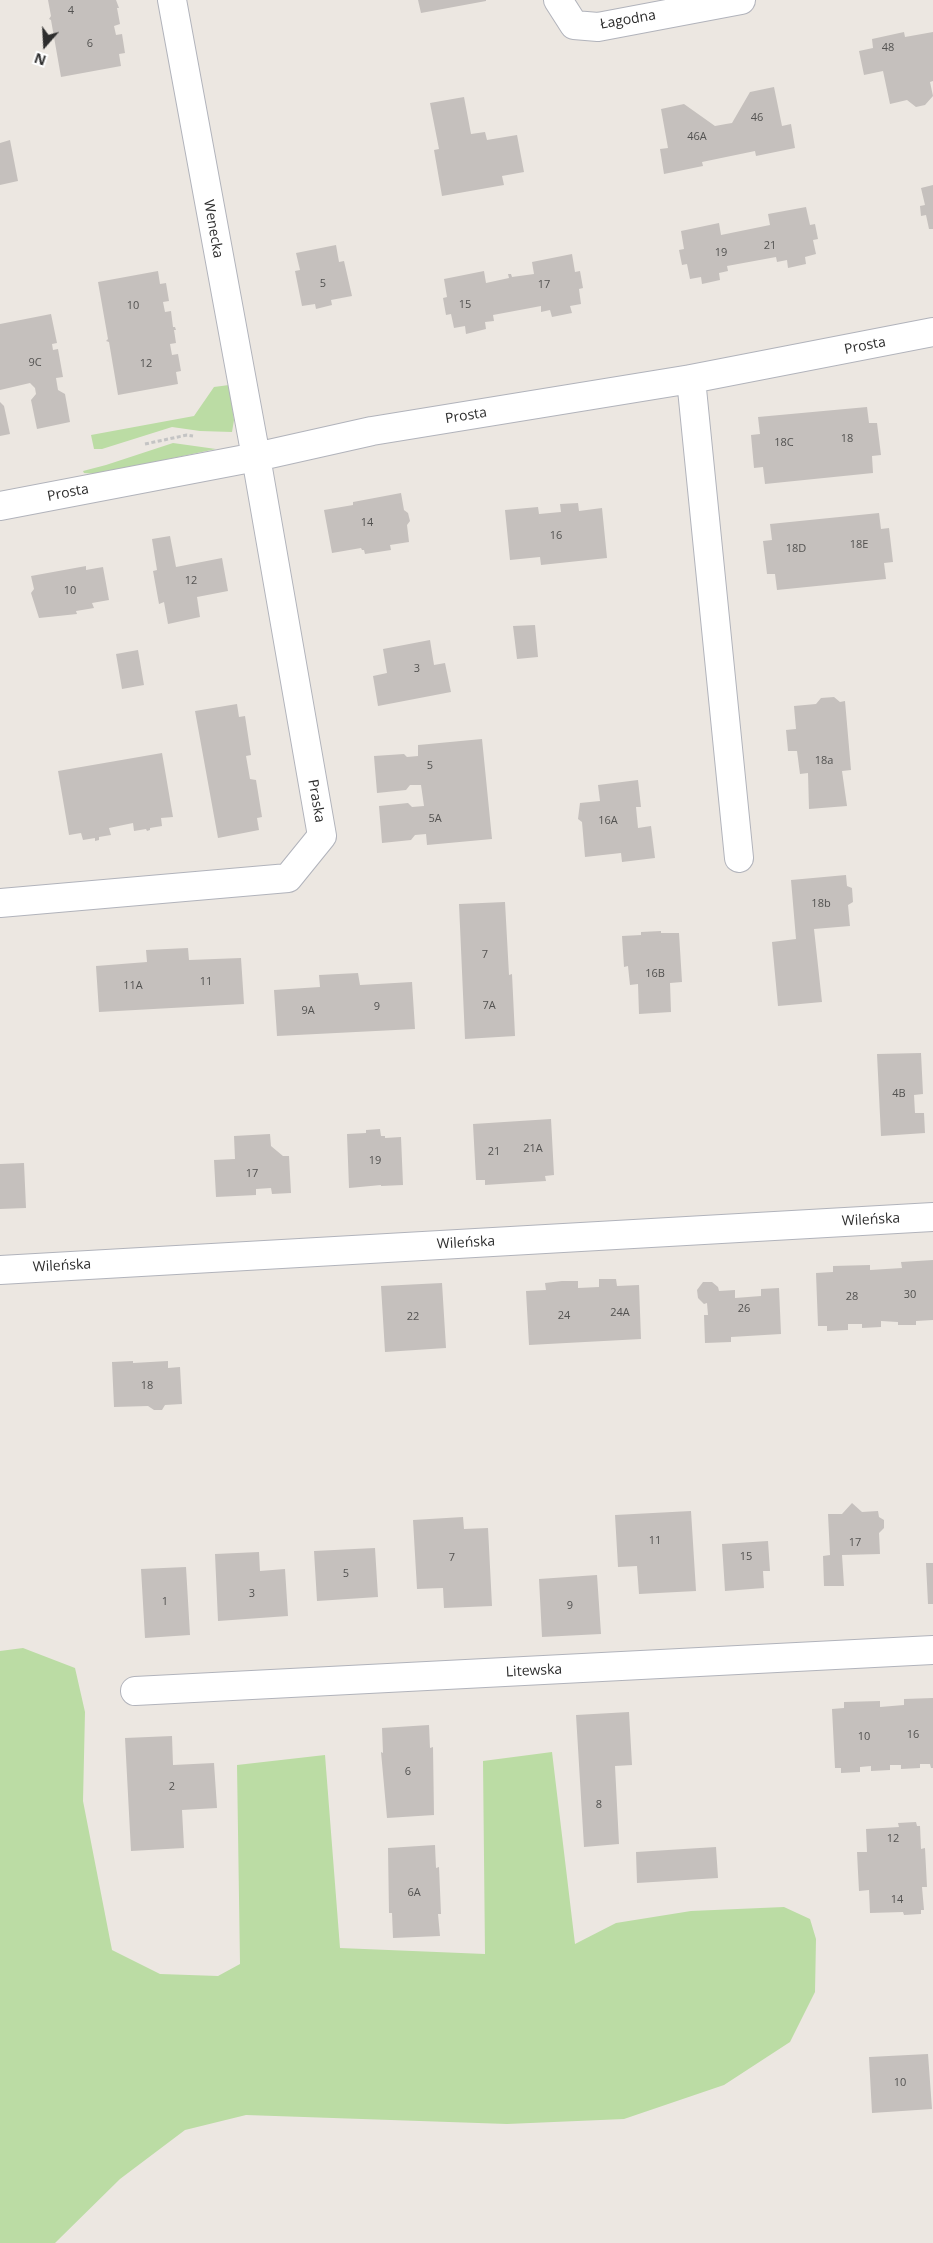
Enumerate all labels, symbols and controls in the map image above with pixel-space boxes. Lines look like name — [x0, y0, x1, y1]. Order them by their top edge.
house number: 4 — [68, 4, 74, 18]
street label: Łagodna — [599, 7, 657, 33]
north arrow — [20, 20, 70, 70]
house number: 6 — [87, 37, 93, 51]
house number: 48 — [882, 41, 894, 55]
text: N — [31, 49, 48, 70]
house number: 46 — [751, 111, 763, 125]
house number: 46A — [687, 130, 707, 144]
street label: Wenecka — [200, 198, 226, 260]
house number: 21 — [764, 239, 776, 253]
house number: 19 — [715, 246, 727, 260]
house number: 5 — [320, 277, 326, 291]
house number: 17 — [538, 278, 550, 292]
house number: 15 — [459, 298, 471, 312]
house number: 10 — [127, 299, 139, 313]
street label: Prosta — [843, 334, 887, 358]
house number: 9C — [28, 356, 42, 370]
house number: 12 — [140, 357, 152, 371]
street label: Prosta — [444, 404, 488, 428]
house number: 18 — [841, 432, 853, 446]
house number: 18C — [774, 436, 794, 450]
street label: Prosta — [46, 481, 90, 505]
house number: 14 — [361, 516, 373, 530]
house number: 16 — [550, 529, 562, 543]
house number: 18E — [850, 538, 868, 552]
house number: 18D — [786, 542, 806, 556]
house number: 12 — [185, 574, 197, 588]
house number: 10 — [64, 584, 76, 598]
house number: 3 — [414, 662, 420, 676]
house number: 18a — [815, 754, 833, 768]
house number: 5 — [427, 759, 433, 773]
street label: Praska — [304, 778, 328, 824]
house number: 5A — [428, 812, 442, 826]
house number: 16A — [598, 814, 618, 828]
house number: 18b — [811, 897, 831, 911]
house number: 7 — [482, 948, 488, 962]
house number: 16B — [645, 967, 665, 981]
house number: 11 — [200, 975, 212, 989]
house number: 11A — [123, 979, 143, 993]
house number: 7A — [482, 999, 496, 1013]
house number: 9 — [374, 1000, 380, 1014]
house number: 9A — [301, 1004, 315, 1018]
house number: 4B — [892, 1087, 906, 1101]
house number: 21A — [523, 1142, 543, 1156]
house number: 21 — [488, 1145, 500, 1159]
house number: 19 — [369, 1154, 381, 1168]
house number: 17 — [246, 1167, 258, 1181]
street label: Wileńska — [841, 1210, 901, 1230]
street label: Wileńska — [436, 1233, 496, 1253]
street label: Wileńska — [32, 1256, 92, 1276]
house number: 30 — [904, 1288, 916, 1302]
house number: 28 — [846, 1290, 858, 1304]
house number: 26 — [738, 1302, 750, 1316]
house number: 24A — [610, 1306, 630, 1320]
house number: 24 — [558, 1309, 570, 1323]
house number: 22 — [407, 1310, 419, 1324]
house number: 18 — [141, 1379, 153, 1393]
house number: 11 — [649, 1534, 661, 1548]
house number: 17 — [849, 1536, 861, 1550]
house number: 15 — [740, 1550, 752, 1564]
house number: 7 — [449, 1551, 455, 1565]
house number: 5 — [343, 1567, 349, 1581]
house number: 3 — [249, 1587, 255, 1601]
house number: 1 — [162, 1595, 168, 1609]
house number: 9 — [567, 1599, 573, 1613]
street label: Litewska — [505, 1661, 563, 1681]
house number: 16 — [907, 1728, 919, 1742]
house number: 10 — [858, 1730, 870, 1744]
house number: 6 — [405, 1765, 411, 1779]
house number: 2 — [169, 1780, 175, 1794]
house number: 8 — [596, 1798, 602, 1812]
house number: 12 — [887, 1832, 899, 1846]
house number: 6A — [407, 1886, 421, 1900]
house number: 14 — [891, 1893, 903, 1907]
house number: 10 — [894, 2076, 906, 2090]

